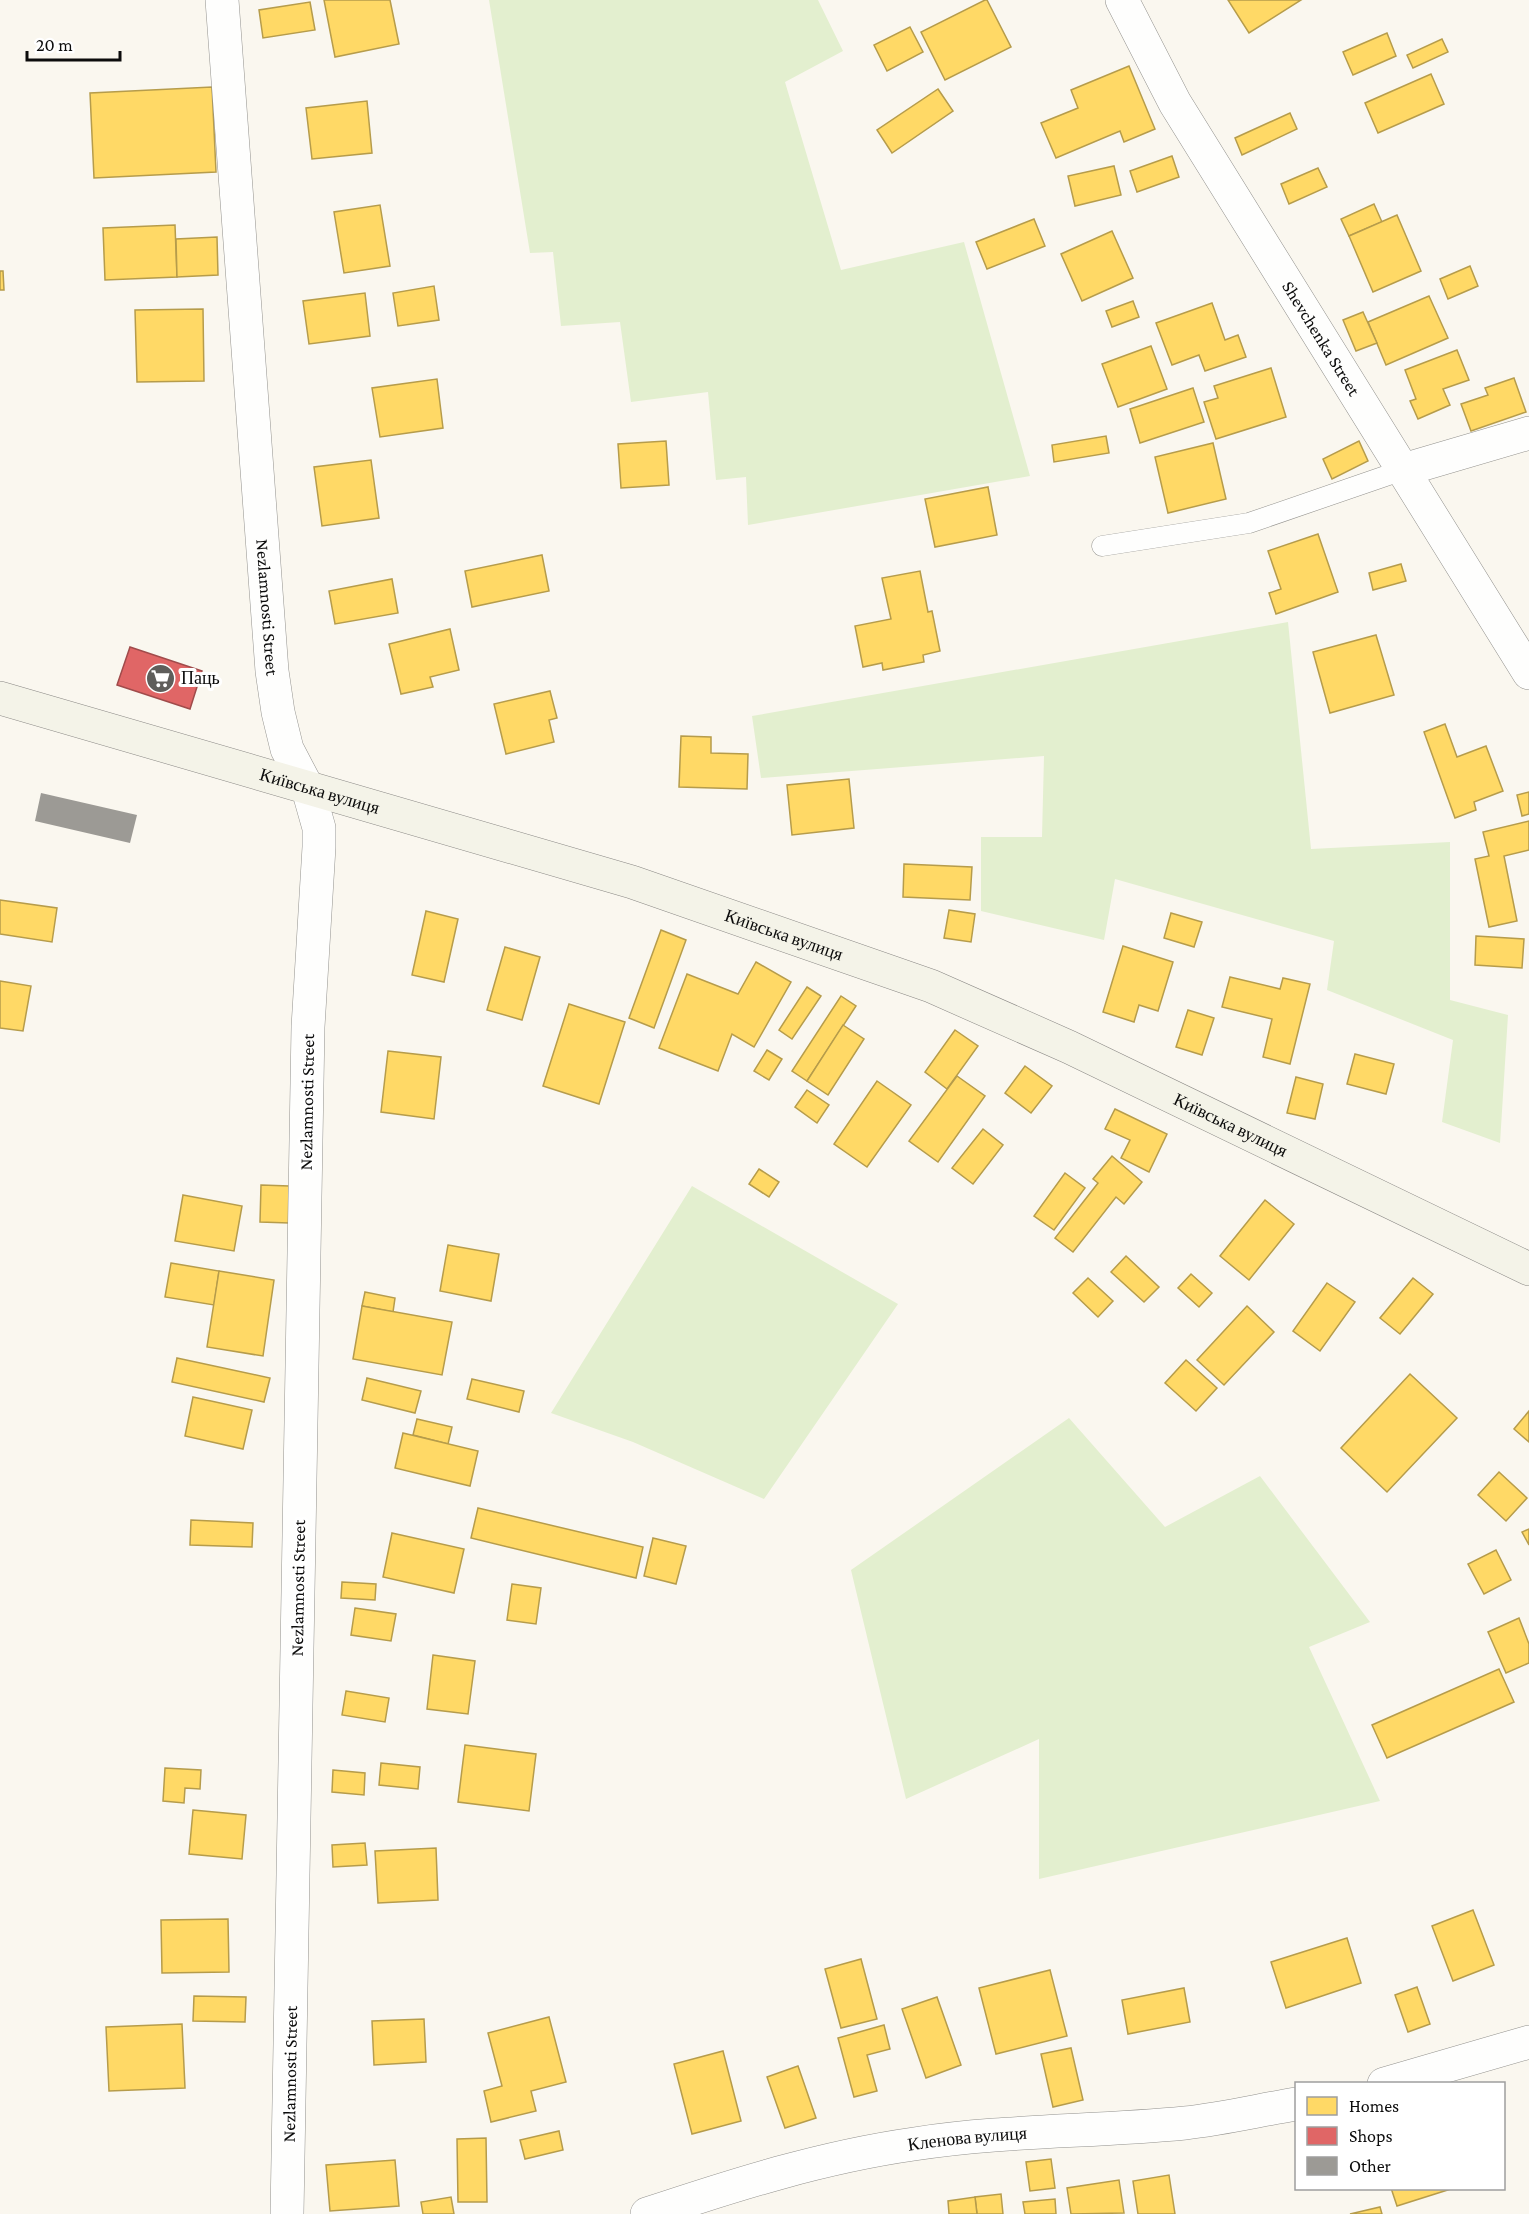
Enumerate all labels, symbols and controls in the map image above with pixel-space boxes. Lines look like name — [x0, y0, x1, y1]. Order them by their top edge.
scale bar — [27, 24, 120, 62]
text: 20 m — [36, 35, 73, 55]
street label: Shevchenka Street — [1278, 277, 1365, 400]
street label: Nezlamnosti Street — [252, 538, 283, 678]
supermarket icon: Паць — [144, 662, 176, 694]
place label: Паць — [181, 668, 220, 688]
street label: Київська вулиця — [257, 764, 382, 818]
street label: Київська вулиця — [722, 905, 846, 965]
street label: Nezlamnosti Street — [296, 1032, 318, 1171]
street label: Київська вулиця — [1170, 1089, 1291, 1161]
street label: Nezlamnosti Street — [287, 1518, 309, 1657]
street label: Nezlamnosti Street — [279, 2004, 301, 2143]
legend — [1295, 2082, 1505, 2190]
text: Homes — [1349, 2096, 1399, 2116]
street label: Кленова вулиця — [906, 2123, 1028, 2155]
text: Shops — [1349, 2126, 1393, 2146]
text: Other — [1349, 2156, 1392, 2176]

